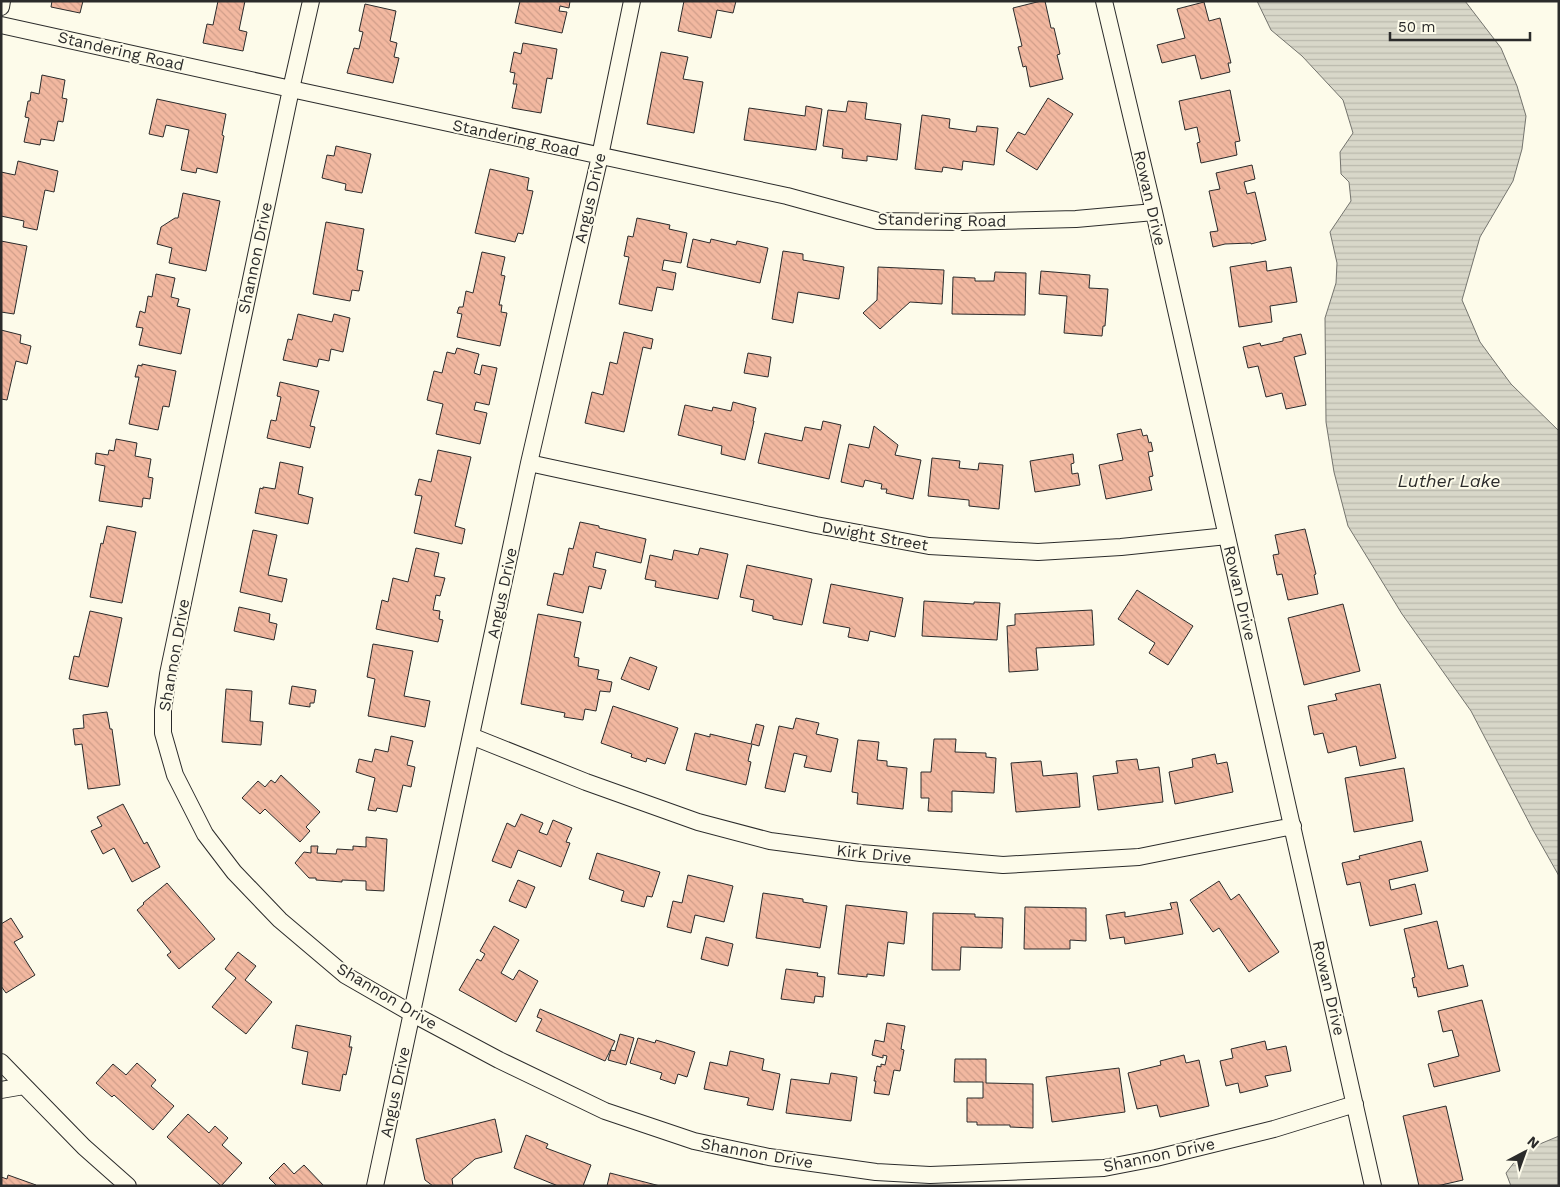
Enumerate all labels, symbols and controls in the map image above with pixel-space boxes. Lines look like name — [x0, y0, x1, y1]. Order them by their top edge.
scale bar — [1390, 10, 1530, 42]
text: 50 m — [1398, 18, 1435, 36]
street label: Standering Road — [56, 27, 186, 75]
street label: Standering Road — [451, 115, 581, 161]
street label: Rowan Drive — [1130, 149, 1170, 247]
street label: Angus Drive — [570, 151, 610, 245]
street label: Shannon Drive — [234, 200, 276, 316]
street label: Standering Road — [877, 209, 1007, 231]
water label: Luther Lake — [1398, 470, 1500, 491]
street label: Dwight Street — [820, 517, 930, 555]
street label: Rowan Drive — [1220, 544, 1260, 642]
street label: Angus Drive — [483, 546, 521, 640]
street label: Shannon Drive — [155, 597, 193, 713]
street label: Kirk Drive — [836, 841, 912, 867]
street label: Rowan Drive — [1309, 939, 1349, 1037]
street label: Shannon Drive — [333, 959, 441, 1033]
street label: Angus Drive — [376, 1045, 414, 1139]
north arrow — [1500, 1127, 1550, 1177]
text: N — [1524, 1133, 1543, 1152]
street label: Shannon Drive — [699, 1134, 815, 1172]
street label: Shannon Drive — [1101, 1134, 1217, 1176]

